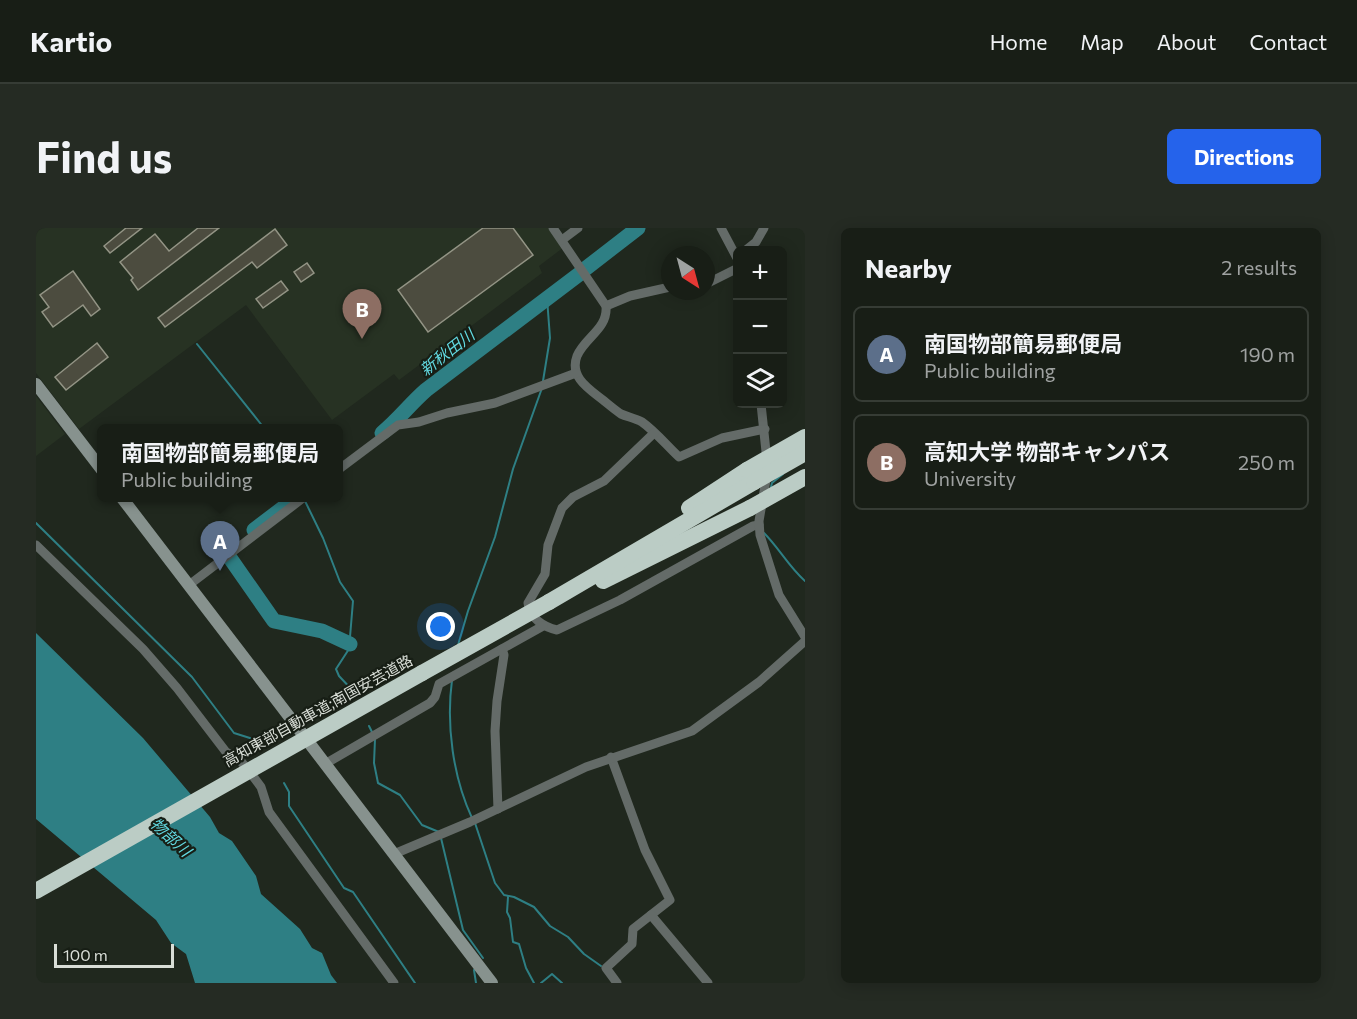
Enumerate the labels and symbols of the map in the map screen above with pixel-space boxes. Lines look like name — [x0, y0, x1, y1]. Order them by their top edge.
north arrow — [661, 246, 715, 300]
pin: B — [342, 290, 382, 339]
water label: 新秋田川 — [416, 323, 479, 379]
pin: A — [200, 522, 240, 571]
your location — [426, 612, 455, 641]
street label: 高知東部自動車道;南国安芸道路 — [220, 650, 415, 770]
water label: 物部川 — [147, 813, 197, 861]
scale bar — [54, 941, 174, 968]

